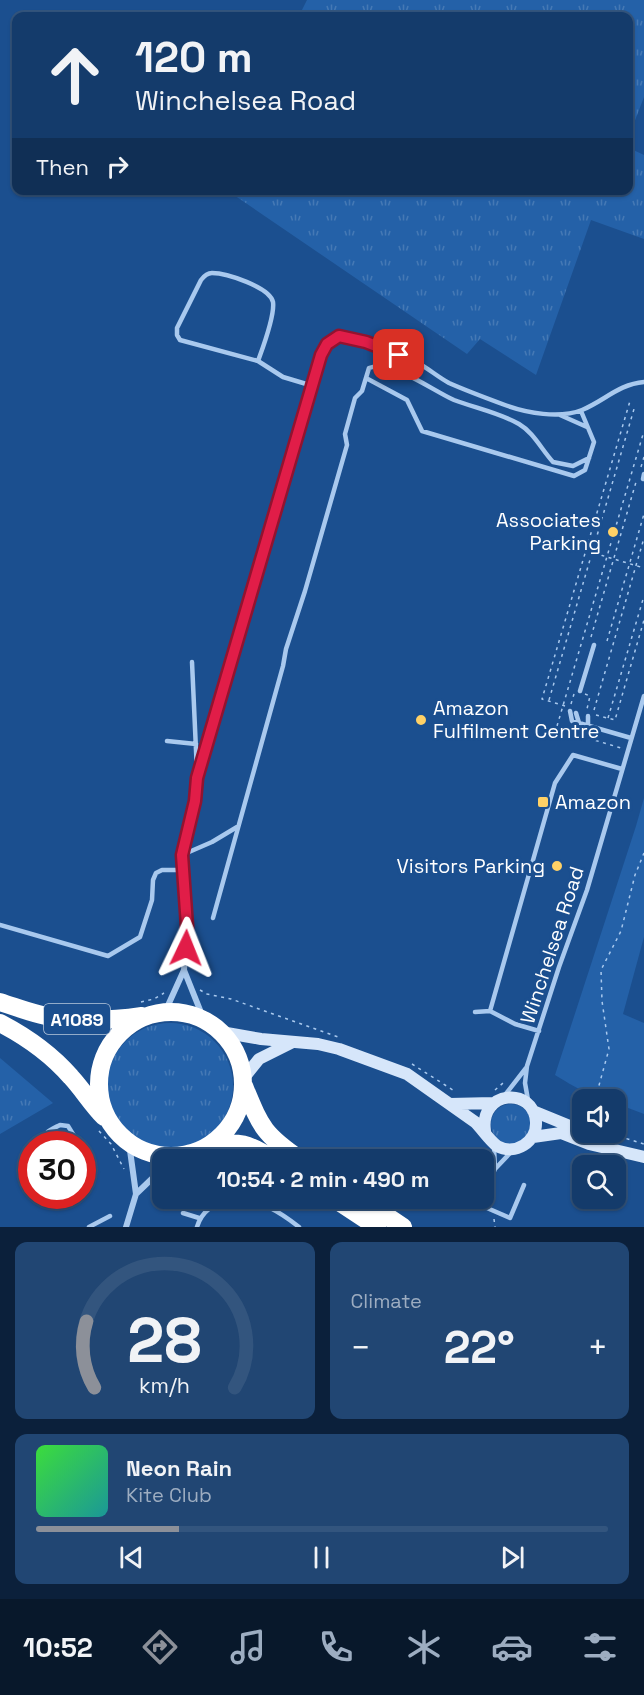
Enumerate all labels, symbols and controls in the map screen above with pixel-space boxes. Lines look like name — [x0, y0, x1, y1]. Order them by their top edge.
text: 120 m — [135, 31, 253, 84]
icon: ahead — [36, 36, 114, 114]
text: Winchelsea Road — [135, 83, 356, 118]
icon: right — [101, 150, 134, 183]
text: Then — [36, 153, 89, 181]
pin — [373, 329, 424, 380]
icon: arrive — [382, 338, 415, 371]
place label: Associates Parking — [496, 507, 601, 556]
marker: Associates Parking — [606, 525, 620, 539]
place label: Amazon Fulfilment Centre — [433, 695, 599, 744]
marker: Amazon Fulfilment Centre — [414, 713, 428, 727]
place label: Amazon — [555, 789, 631, 815]
marker: Amazon — [536, 795, 550, 809]
place label: Visitors Parking — [396, 853, 545, 879]
marker: Visitors Parking — [550, 859, 564, 873]
street label: Winchelsea Road — [514, 863, 590, 1027]
position arrow — [154, 916, 218, 980]
road number: A1089 — [44, 1004, 110, 1034]
map controls — [572, 1089, 626, 1209]
button: sound — [572, 1089, 626, 1143]
speed limit sign: 30 — [18, 1131, 96, 1209]
button: search — [572, 1155, 626, 1209]
text: 10:54 · 2 min · 490 m — [217, 1165, 429, 1193]
text: Climate — [351, 1288, 422, 1314]
text: 28 — [127, 1301, 202, 1380]
text: 22° — [444, 1319, 515, 1376]
text: − — [351, 1327, 371, 1369]
text: + — [588, 1327, 608, 1369]
text: km/h — [139, 1372, 190, 1399]
text: Neon Rain — [126, 1454, 232, 1482]
text: Kite Club — [126, 1482, 212, 1508]
icon: previous — [115, 1541, 148, 1574]
icon: pause — [305, 1541, 338, 1574]
icon: next — [496, 1541, 529, 1574]
icon: directions — [139, 1626, 181, 1668]
icon: music — [227, 1626, 269, 1668]
icon: phone — [315, 1626, 357, 1668]
icon: climate — [403, 1626, 445, 1668]
icon: car — [491, 1626, 533, 1668]
icon: filters — [579, 1626, 621, 1668]
text: 10:52 — [23, 1630, 93, 1665]

